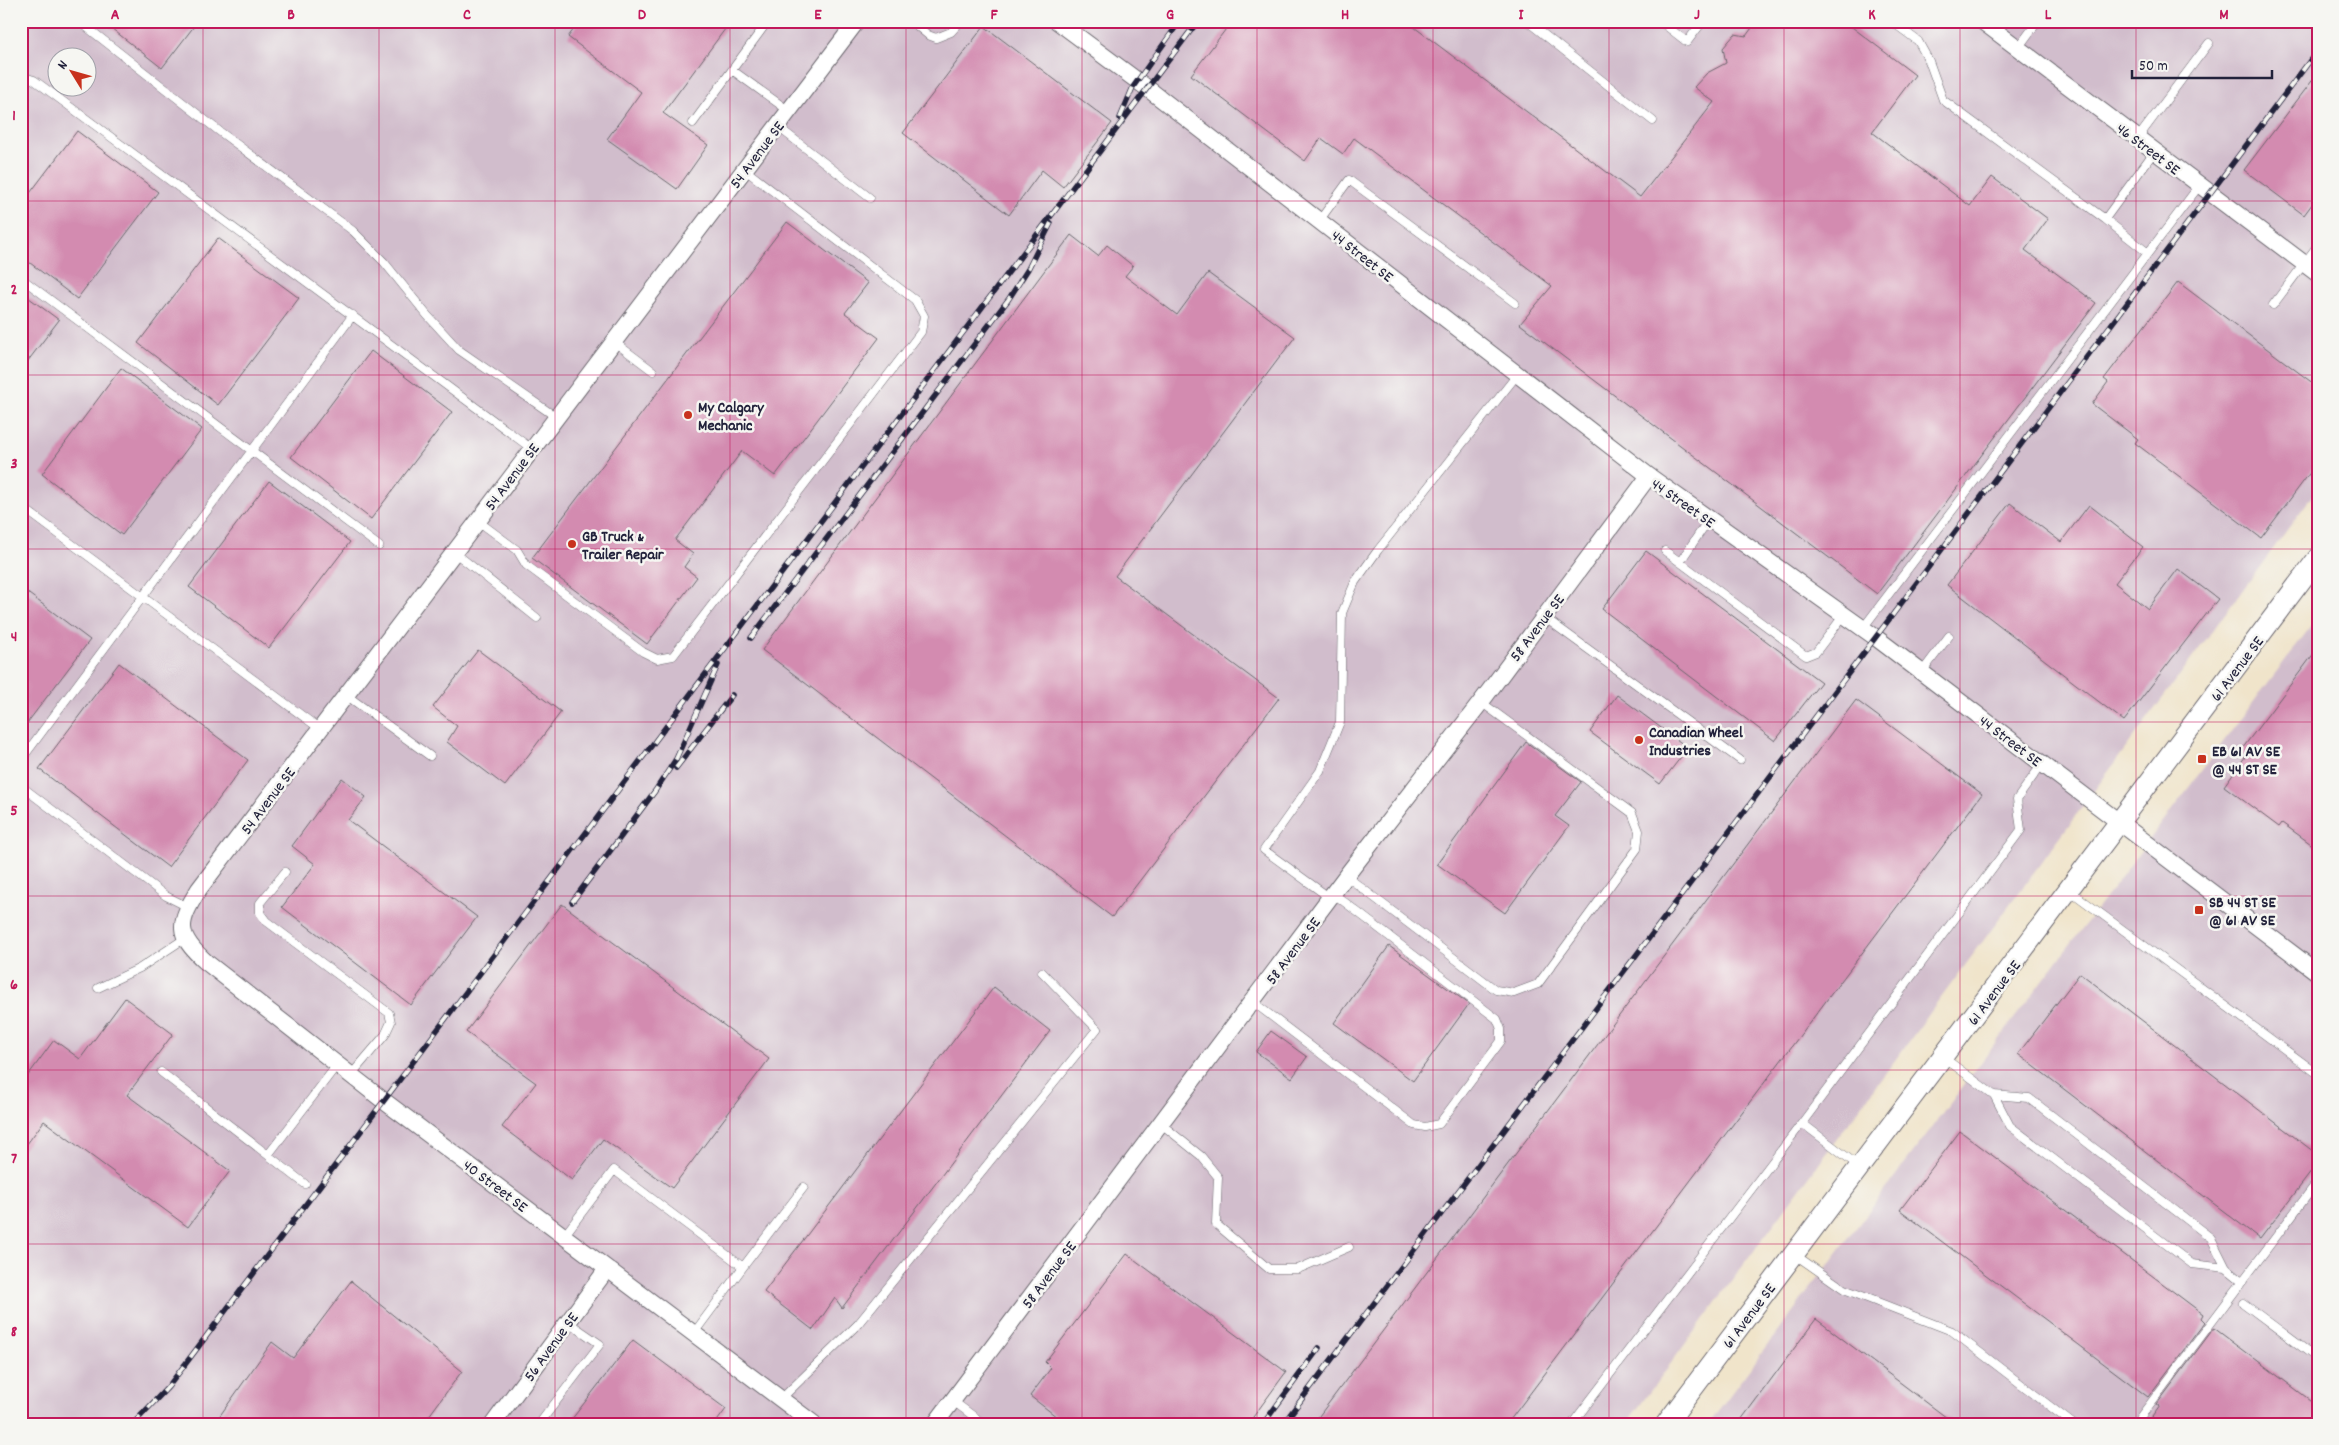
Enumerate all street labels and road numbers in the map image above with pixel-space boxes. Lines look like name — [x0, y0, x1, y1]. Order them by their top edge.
street label: 54 Avenue SE — [725, 116, 792, 194]
street label: 46 Street SE — [2111, 118, 2185, 182]
street label: 44 Street SE — [1325, 225, 1398, 289]
street label: 54 Avenue SE — [480, 438, 547, 516]
street label: 44 Street SE — [1646, 473, 1720, 535]
street label: 58 Avenue SE — [1505, 589, 1571, 667]
street label: 61 Avenue SE — [2206, 631, 2271, 707]
street label: 44 Street SE — [1973, 711, 2046, 774]
street label: 54 Avenue SE — [236, 762, 303, 840]
street label: 58 Avenue SE — [1261, 912, 1327, 990]
street label: 61 Avenue SE — [1963, 955, 2028, 1031]
street label: 40 Street SE — [457, 1155, 532, 1219]
street label: 58 Avenue SE — [1017, 1236, 1083, 1314]
street label: 61 Avenue SE — [1718, 1278, 1783, 1354]
street label: 56 Avenue SE — [519, 1307, 585, 1387]

